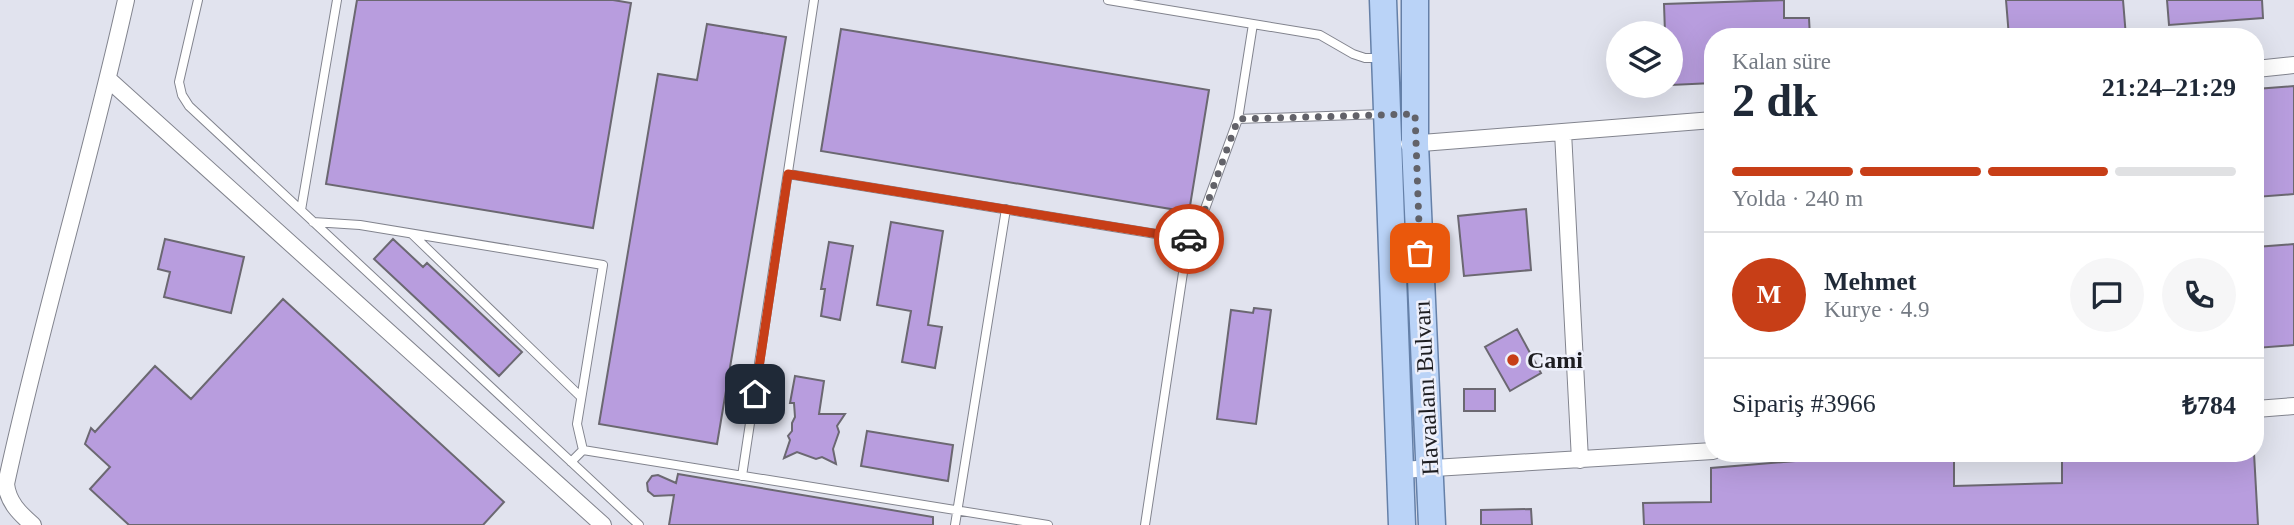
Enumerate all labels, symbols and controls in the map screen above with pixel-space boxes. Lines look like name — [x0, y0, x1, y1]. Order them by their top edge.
map controls — [1606, 21, 1683, 98]
button: layers — [1606, 21, 1683, 98]
text: Kalan süre — [1732, 49, 1831, 74]
text: 21:24–21:29 — [2102, 73, 2236, 102]
text: 2 dk — [1732, 75, 1818, 126]
text: Yolda · 240 m — [1732, 186, 1863, 211]
courier — [1154, 204, 1224, 274]
icon: car — [1170, 220, 1208, 258]
pin — [1390, 223, 1450, 283]
icon: bag — [1401, 234, 1439, 272]
button: chat — [2070, 258, 2144, 332]
button: phone — [2162, 258, 2236, 332]
text: Mehmet — [1824, 267, 1916, 296]
text: M — [1757, 280, 1781, 309]
text: Kurye · 4.9 — [1824, 297, 1929, 322]
street label: Havaalanı Bulvarı — [1408, 299, 1444, 476]
place label: Cami — [1527, 347, 1583, 373]
marker: Cami — [1505, 352, 1521, 368]
pin — [725, 364, 785, 424]
icon: home — [736, 375, 774, 413]
text: Sipariş #3966 — [1732, 389, 1876, 418]
text: ₺784 — [2182, 391, 2236, 420]

